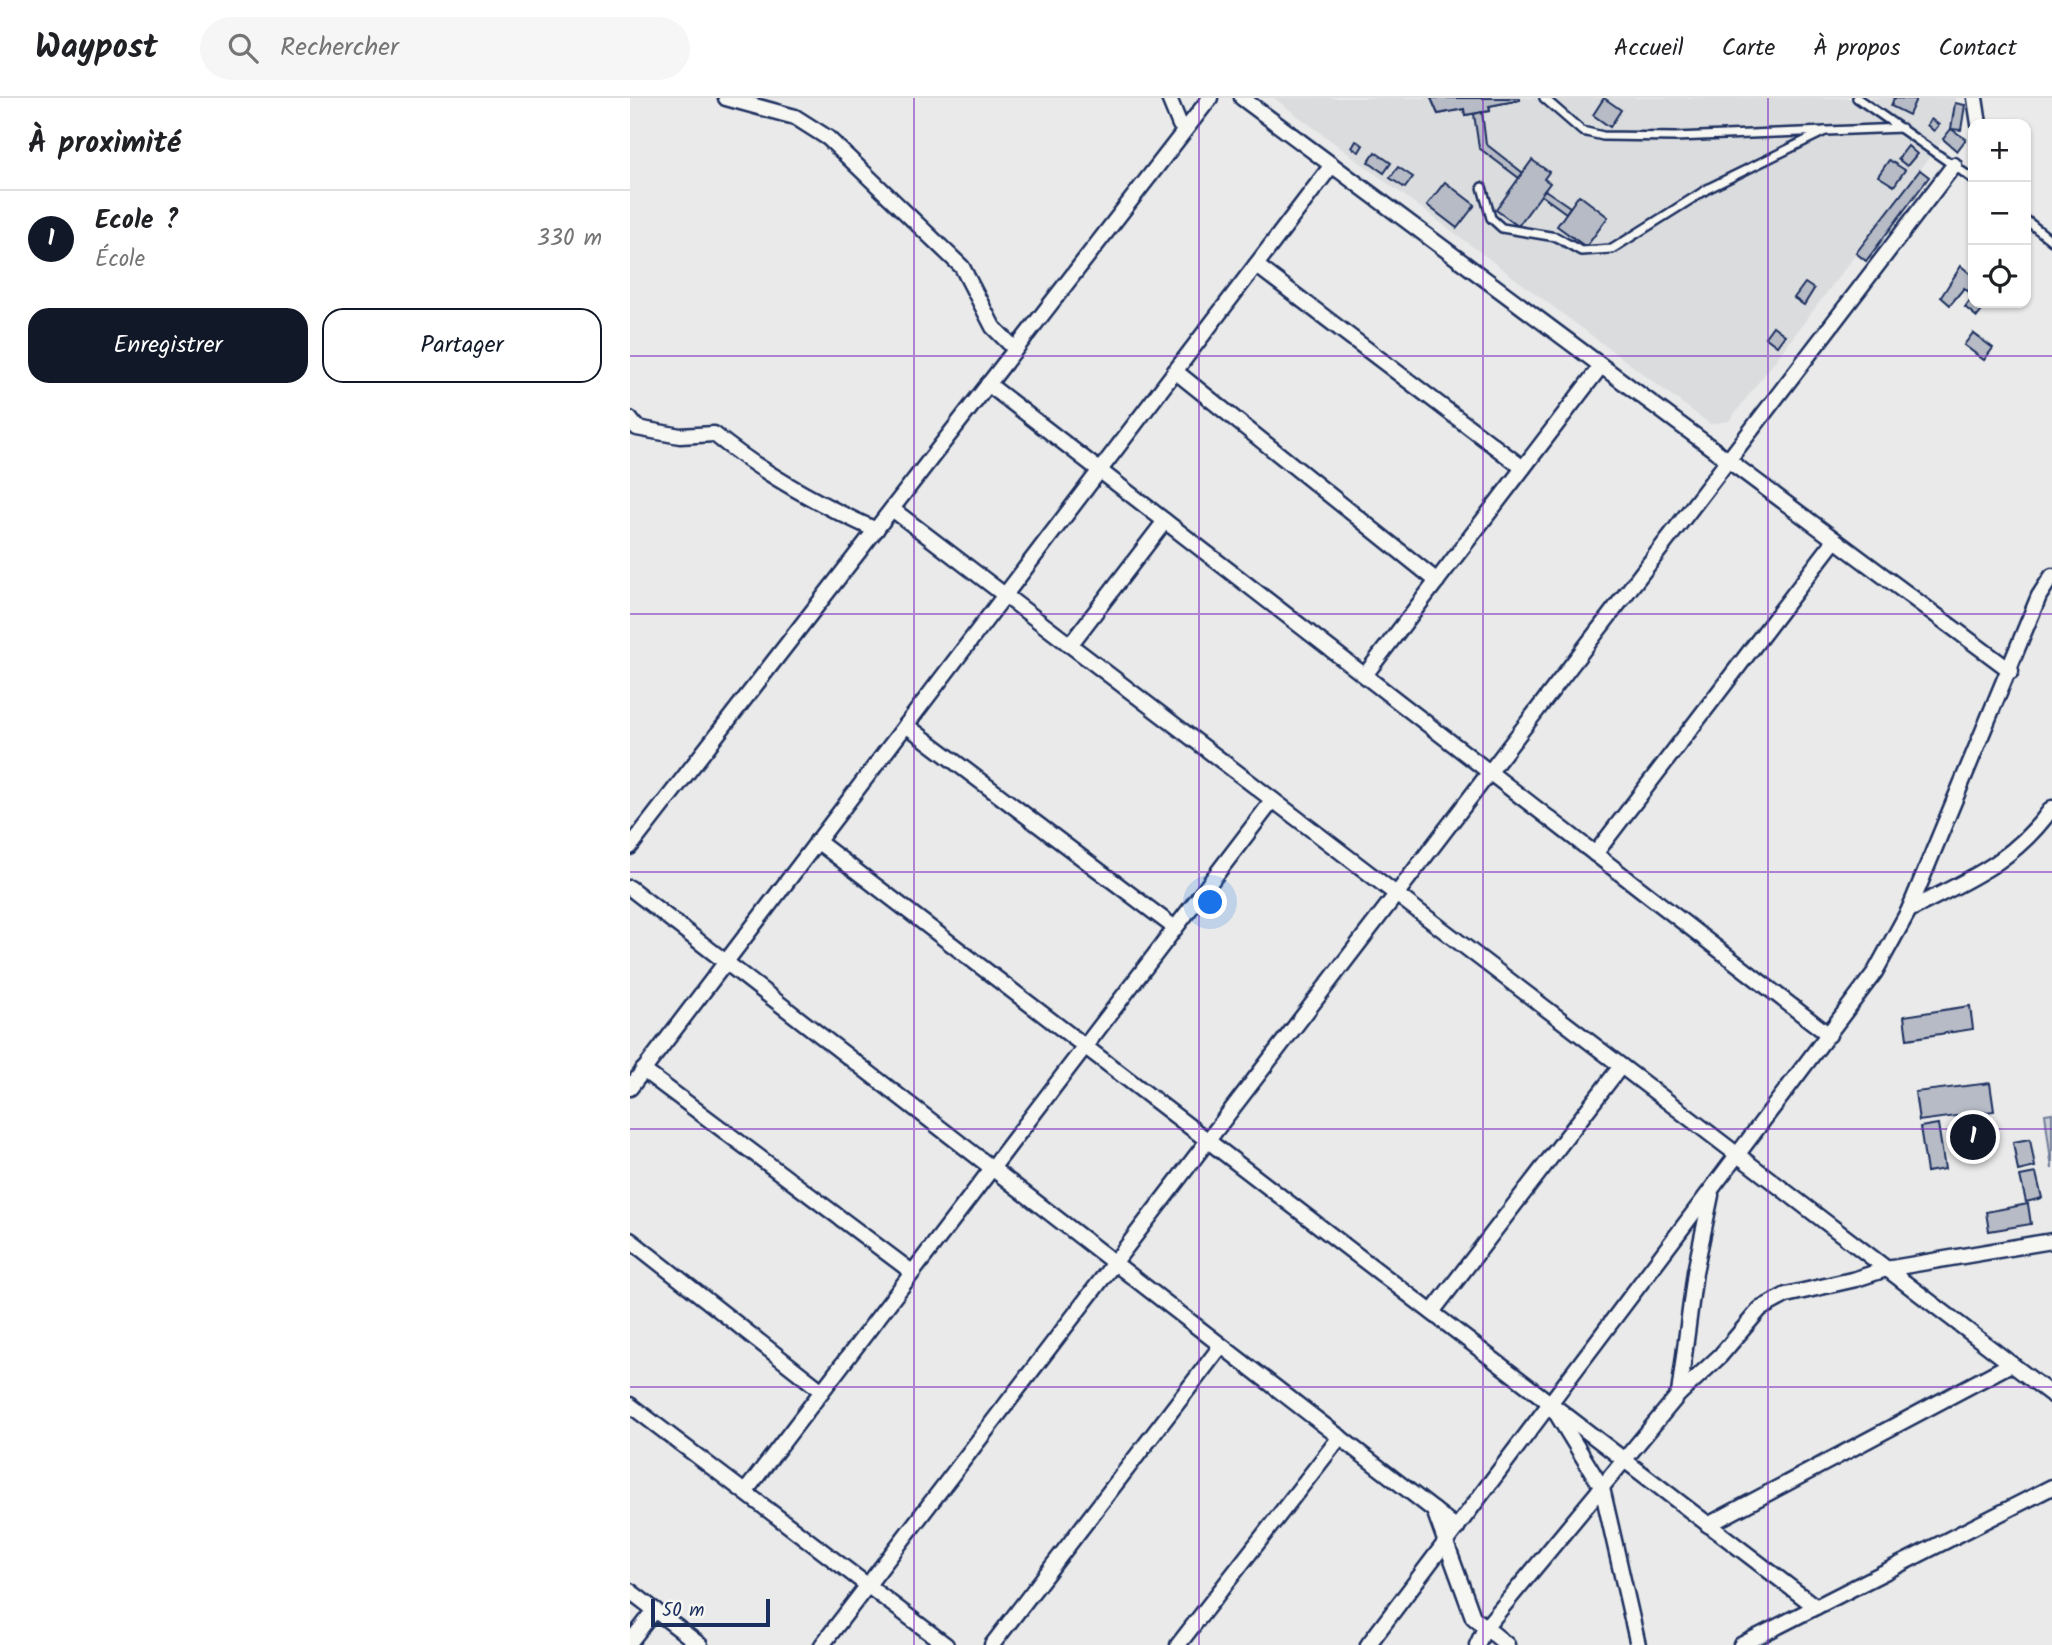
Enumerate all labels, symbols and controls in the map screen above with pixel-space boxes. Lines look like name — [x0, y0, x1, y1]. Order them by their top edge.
search box — [200, 17, 690, 80]
text: Waypost — [35, 22, 158, 75]
text: Rechercher — [280, 27, 399, 69]
icon: search — [224, 29, 262, 67]
text: Accueil — [1614, 29, 1684, 68]
text: Carte — [1722, 29, 1775, 68]
text: À propos — [1813, 29, 1900, 68]
text: Contact — [1938, 29, 2017, 68]
map controls — [1968, 119, 2031, 308]
button: + — [1968, 119, 2031, 182]
text: À proximité — [28, 120, 181, 168]
button: − — [1968, 182, 2031, 245]
text: Ecole ? — [95, 200, 179, 242]
text: 1 — [48, 221, 54, 257]
text: 330 m — [537, 221, 602, 257]
text: École — [95, 242, 145, 278]
button: locate — [1968, 245, 2031, 308]
button: Enregistrer — [28, 308, 308, 383]
button: Partager — [322, 308, 602, 383]
your location — [1193, 885, 1227, 919]
pin: 1 — [1950, 1111, 1996, 1163]
scale bar — [651, 1596, 770, 1628]
text: 50 m — [662, 1596, 704, 1626]

